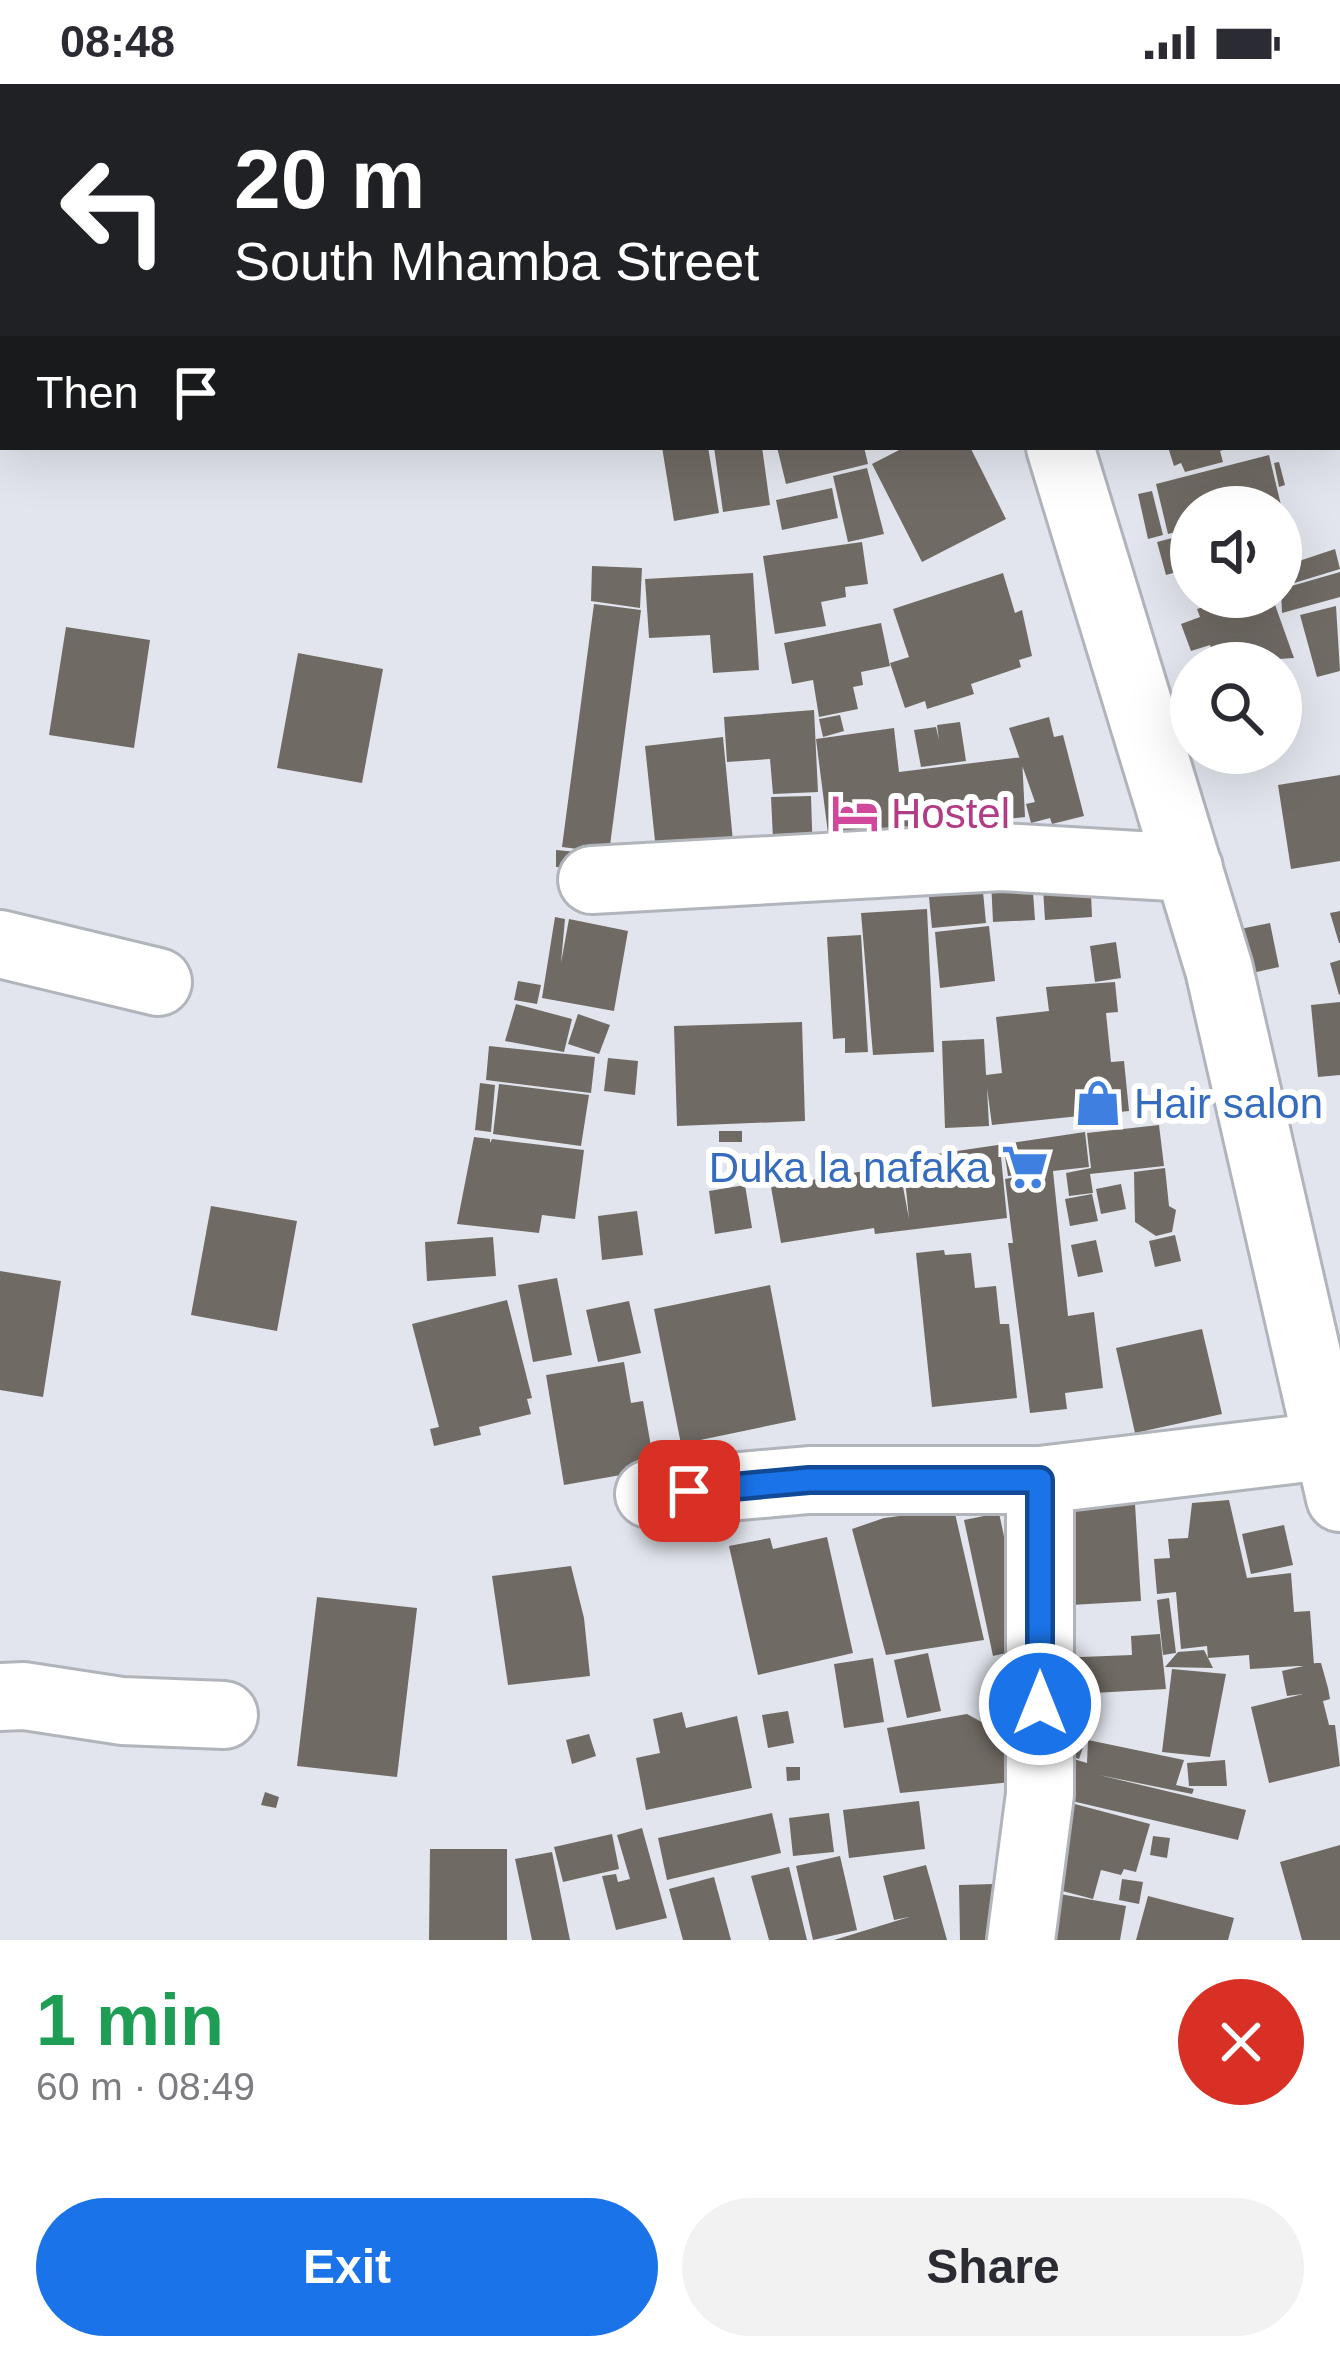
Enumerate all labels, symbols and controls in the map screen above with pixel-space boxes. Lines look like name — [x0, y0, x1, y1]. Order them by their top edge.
text: 08:48 — [60, 16, 175, 67]
icon: left — [36, 132, 192, 288]
text: 20 m — [234, 132, 425, 226]
text: South Mhamba Street — [234, 231, 759, 291]
icon: arrive — [163, 360, 229, 426]
text: Then — [36, 367, 139, 418]
map controls — [1170, 486, 1302, 774]
button: sound — [1170, 486, 1302, 618]
button: search — [1170, 642, 1302, 774]
hotel icon: Hostel — [830, 788, 880, 838]
place label: Hostel — [891, 790, 1010, 837]
shop icon: Hair salon — [1073, 1078, 1123, 1128]
place label: Hair salon — [1134, 1080, 1323, 1127]
supermarket icon: Duka la nafaka — [1000, 1142, 1050, 1192]
place label: Duka la nafaka — [709, 1144, 990, 1191]
pin — [638, 1440, 740, 1542]
icon: arrive — [656, 1458, 722, 1524]
position arrow — [977, 1641, 1103, 1767]
button: close — [1178, 1979, 1304, 2105]
text: 1 min — [36, 1980, 224, 2060]
text: 60 m · 08:49 — [36, 2065, 255, 2108]
button: Exit — [36, 2198, 658, 2336]
button: Share — [682, 2198, 1304, 2336]

